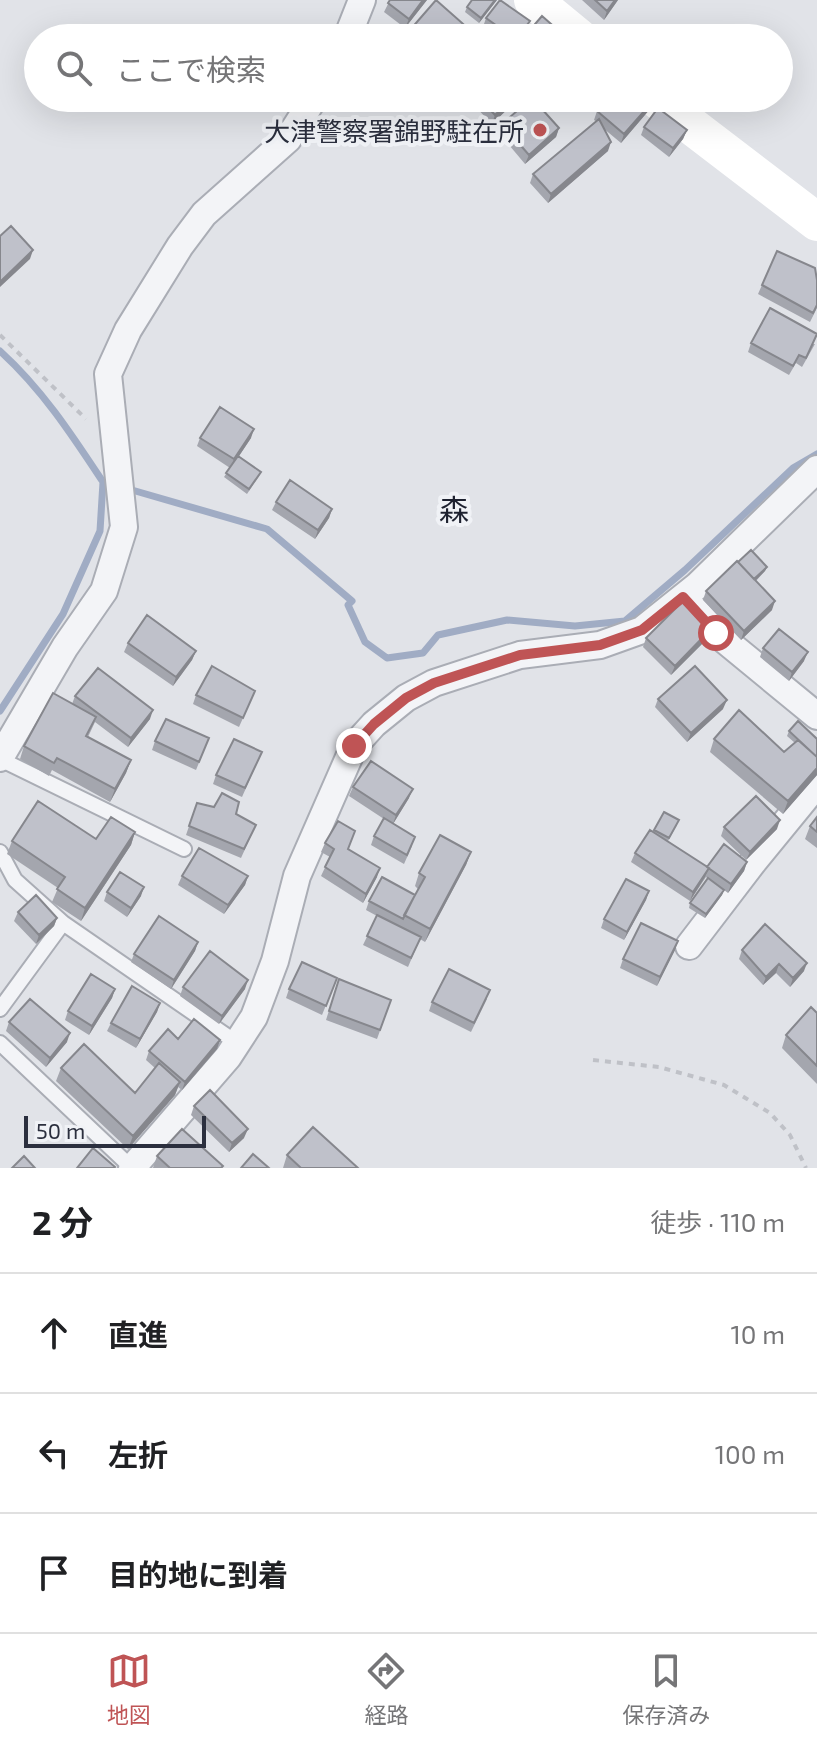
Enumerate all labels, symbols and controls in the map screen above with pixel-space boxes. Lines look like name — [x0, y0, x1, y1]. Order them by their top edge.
search box — [24, 24, 793, 112]
icon: search — [52, 46, 96, 90]
text: ここで検索 — [116, 51, 266, 87]
place label: 大津警察署錦野駐在所 — [264, 115, 524, 146]
marker: 大津警察署錦野駐在所 — [531, 121, 549, 139]
district label: 森 — [439, 491, 469, 527]
route start — [698, 615, 734, 651]
route end — [336, 728, 372, 764]
scale bar — [24, 1112, 206, 1148]
text: 50 m — [36, 1117, 85, 1143]
text: 2 分 — [32, 1201, 93, 1242]
text: 徒歩 · 110 m — [650, 1206, 785, 1237]
icon: ahead — [32, 1311, 76, 1355]
text: 直進 — [108, 1316, 168, 1352]
text: 10 m — [730, 1318, 785, 1349]
icon: left — [32, 1431, 76, 1475]
text: 左折 — [108, 1436, 168, 1472]
text: 100 m — [715, 1438, 785, 1469]
icon: arrive — [32, 1551, 76, 1595]
text: 目的地に到着 — [108, 1556, 288, 1592]
tab: 地図 — [107, 1649, 151, 1729]
tab: 経路 — [364, 1649, 408, 1729]
tab: 保存済み — [622, 1649, 710, 1729]

